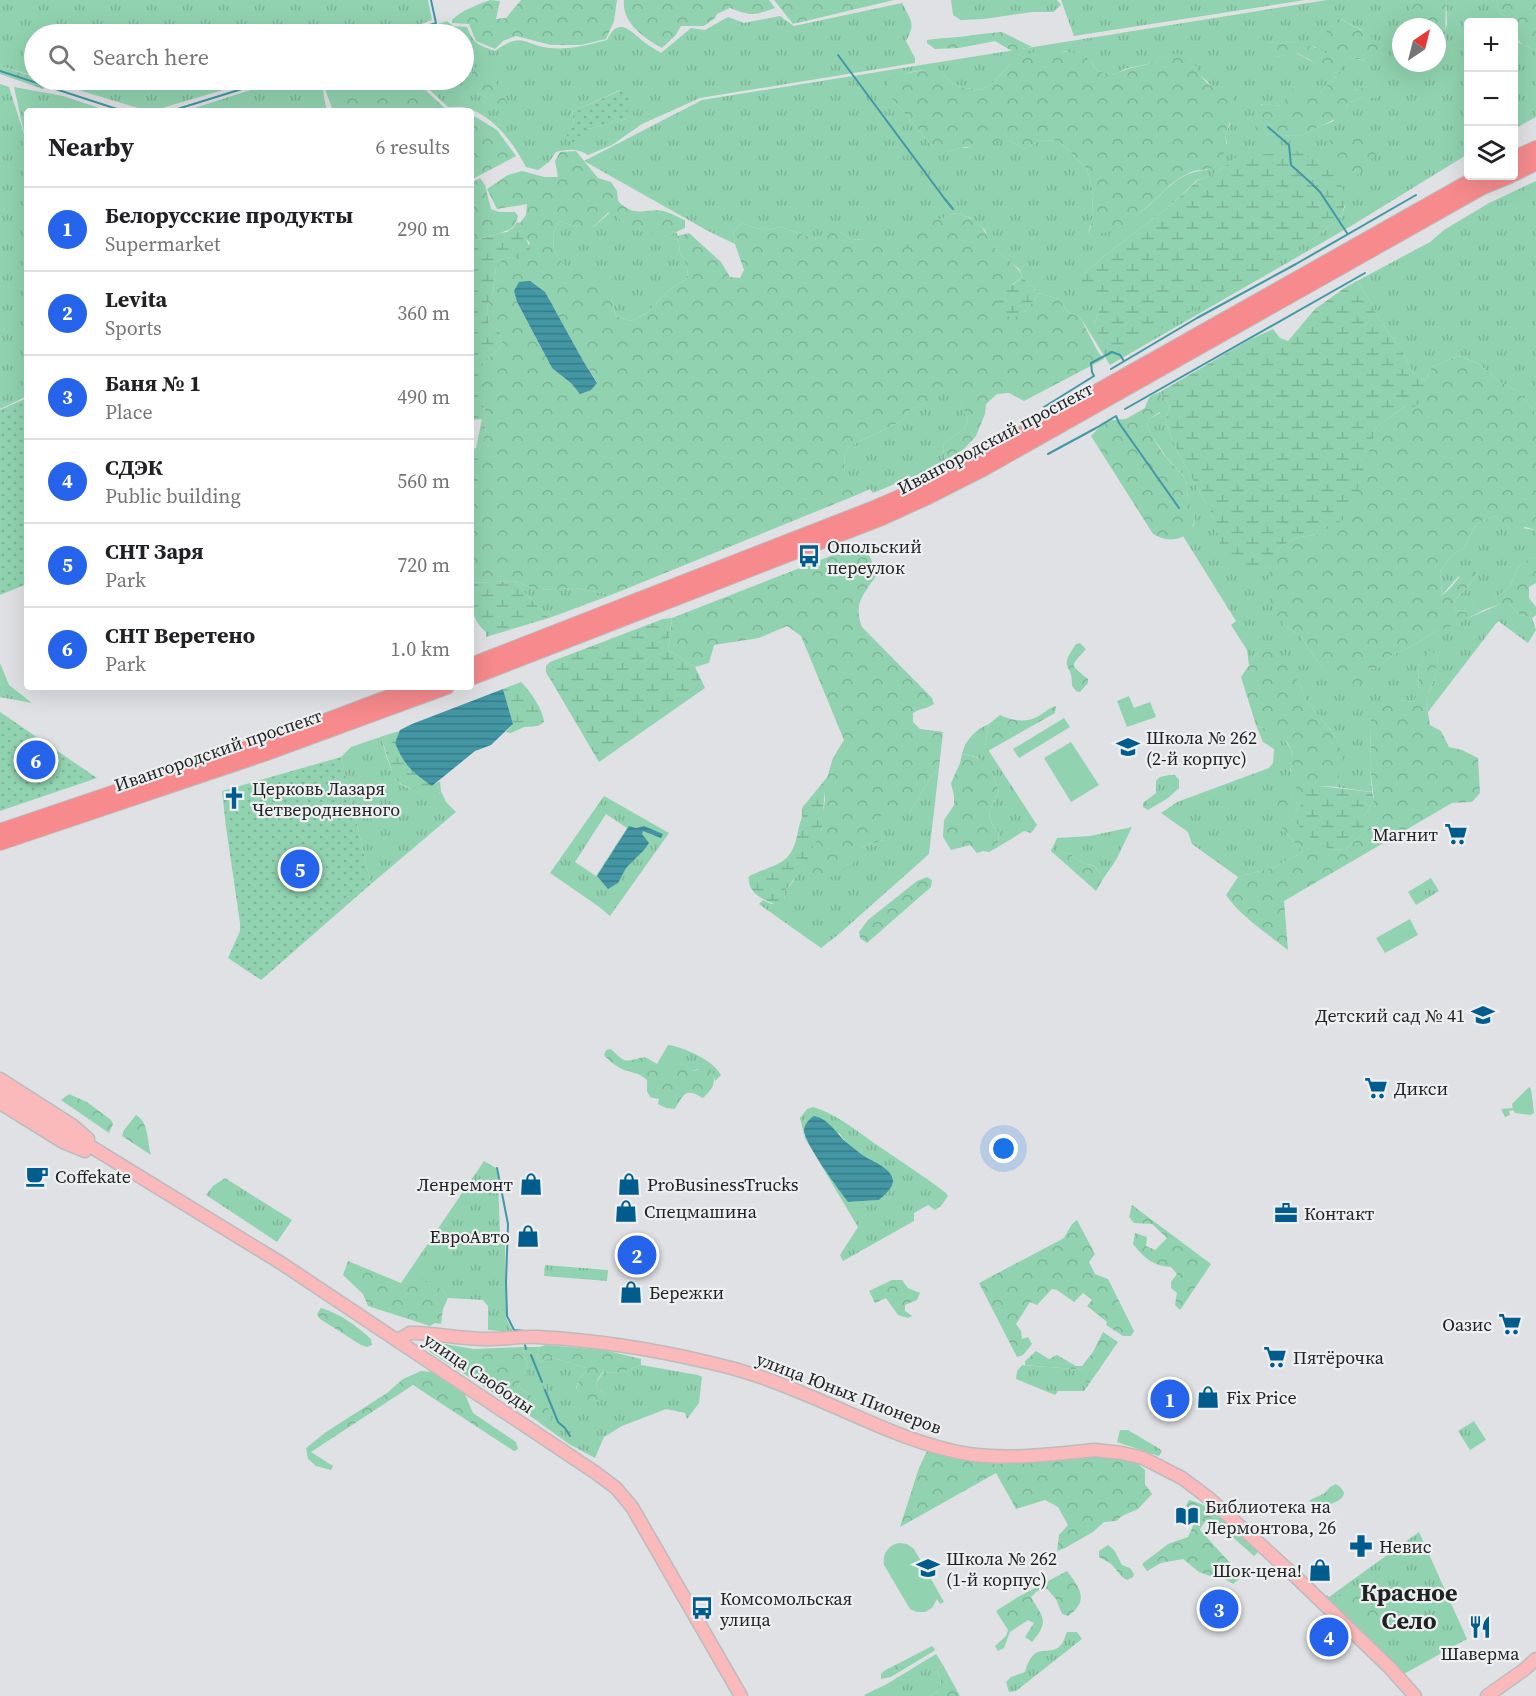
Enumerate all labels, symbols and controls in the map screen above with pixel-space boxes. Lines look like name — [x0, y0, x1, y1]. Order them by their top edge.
north arrow — [1392, 18, 1446, 72]
map controls — [1464, 18, 1518, 180]
button: + — [1464, 18, 1518, 72]
search box — [24, 24, 474, 90]
icon: search — [45, 41, 78, 74]
text: Search here — [93, 42, 209, 72]
button: − — [1464, 72, 1518, 126]
button: layers — [1464, 126, 1518, 180]
text: Nearby — [48, 129, 134, 165]
text: 6 results — [375, 133, 450, 161]
text: Белорусские продукты — [105, 200, 353, 230]
text: 1 — [62, 215, 73, 243]
text: 290 m — [397, 215, 450, 243]
text: Supermarket — [105, 230, 220, 258]
text: Levita — [105, 284, 167, 314]
text: 2 — [62, 299, 73, 327]
text: 360 m — [397, 299, 450, 327]
text: Sports — [105, 314, 162, 342]
text: Баня № 1 — [105, 368, 201, 398]
street label: Ивангородский проспект — [893, 376, 1098, 500]
text: 3 — [62, 383, 73, 411]
text: 490 m — [397, 383, 450, 411]
text: Place — [105, 398, 153, 426]
text: СДЭК — [105, 452, 163, 482]
text: 4 — [62, 467, 73, 495]
text: 560 m — [397, 467, 450, 495]
text: Public building — [105, 482, 241, 510]
place label: Опольский переулок — [827, 534, 922, 580]
text: СНТ Заря — [105, 536, 204, 566]
bus stop icon: Опольский переулок — [796, 543, 822, 569]
text: 5 — [62, 551, 73, 579]
text: 720 m — [397, 551, 450, 579]
text: Park — [105, 566, 146, 594]
text: СНТ Веретено — [105, 620, 255, 650]
text: 6 — [62, 635, 73, 663]
text: 1.0 km — [390, 635, 450, 663]
text: Park — [105, 650, 146, 678]
street label: Ивангородский проспект — [111, 703, 326, 797]
place label: Школа № 262 (2-й корпус) — [1146, 725, 1257, 771]
school or university icon: Школа № 262 (2-й корпус) — [1115, 734, 1141, 760]
pin: 6 — [16, 738, 56, 783]
place label: Церковь Лазаря Четверодневного — [252, 776, 400, 822]
church icon: Церковь Лазаря Четверодневного — [221, 785, 247, 811]
supermarket icon: Магнит — [1443, 821, 1469, 847]
place label: Магнит — [1373, 822, 1438, 847]
pin: 5 — [280, 846, 320, 892]
school or university icon: Детский сад № 41 — [1470, 1002, 1496, 1028]
place label: Детский сад № 41 — [1315, 1003, 1465, 1028]
supermarket icon: Дикси — [1363, 1075, 1389, 1101]
place label: Дикси — [1394, 1076, 1448, 1101]
your location — [989, 1134, 1018, 1163]
cafe icon: Coffekate — [24, 1163, 50, 1189]
place label: Coffekate — [55, 1164, 131, 1189]
shop icon: Ленремонт — [518, 1171, 544, 1197]
shop icon: ProBusinessTrucks — [616, 1171, 642, 1197]
place label: Ленремонт — [417, 1172, 513, 1197]
place label: ProBusinessTrucks — [647, 1172, 799, 1197]
shop icon: Спецмашина — [613, 1198, 639, 1224]
place label: Спецмашина — [644, 1199, 758, 1224]
office icon: Контакт — [1273, 1200, 1299, 1226]
place label: Контакт — [1304, 1201, 1375, 1226]
shop icon: ЕвроАвто — [515, 1223, 541, 1249]
place label: ЕвроАвто — [430, 1224, 510, 1249]
pin: 2 — [618, 1232, 656, 1278]
shop icon: Бережки — [618, 1279, 644, 1305]
place label: Бережки — [649, 1280, 724, 1305]
supermarket icon: Оазис — [1497, 1311, 1523, 1337]
place label: Оазис — [1442, 1312, 1492, 1337]
street label: улица Свободы — [419, 1327, 539, 1419]
supermarket icon: Пятёрочка — [1262, 1344, 1288, 1370]
place label: Пятёрочка — [1293, 1345, 1385, 1370]
street label: улица Юных Пионеров — [753, 1346, 945, 1440]
pin: 1 — [1150, 1376, 1190, 1422]
shop icon: Fix Price — [1195, 1384, 1221, 1410]
place label: Fix Price — [1226, 1385, 1297, 1410]
place label: Библиотека на Лермонтова, 26 — [1205, 1494, 1336, 1540]
library icon: Библиотека на Лермонтова, 26 — [1174, 1503, 1200, 1529]
pharmacy icon: Невис — [1348, 1533, 1374, 1559]
place label: Невис — [1379, 1534, 1432, 1559]
place label: Школа № 262 (1-й корпус) — [946, 1546, 1057, 1592]
school or university icon: Школа № 262 (1-й корпус) — [915, 1555, 941, 1581]
shop icon: Шок-цена! — [1307, 1557, 1333, 1583]
place label: Шок-цена! — [1212, 1558, 1302, 1583]
district label: Красное Село — [1360, 1576, 1458, 1637]
place label: Комсомольская улица — [720, 1586, 852, 1632]
pin: 3 — [1200, 1586, 1238, 1632]
bus stop icon: Комсомольская улица — [689, 1595, 715, 1621]
pin: 4 — [1310, 1614, 1348, 1660]
restaurant icon: Шаверма — [1467, 1614, 1493, 1640]
place label: Шаверма — [1441, 1641, 1520, 1666]

